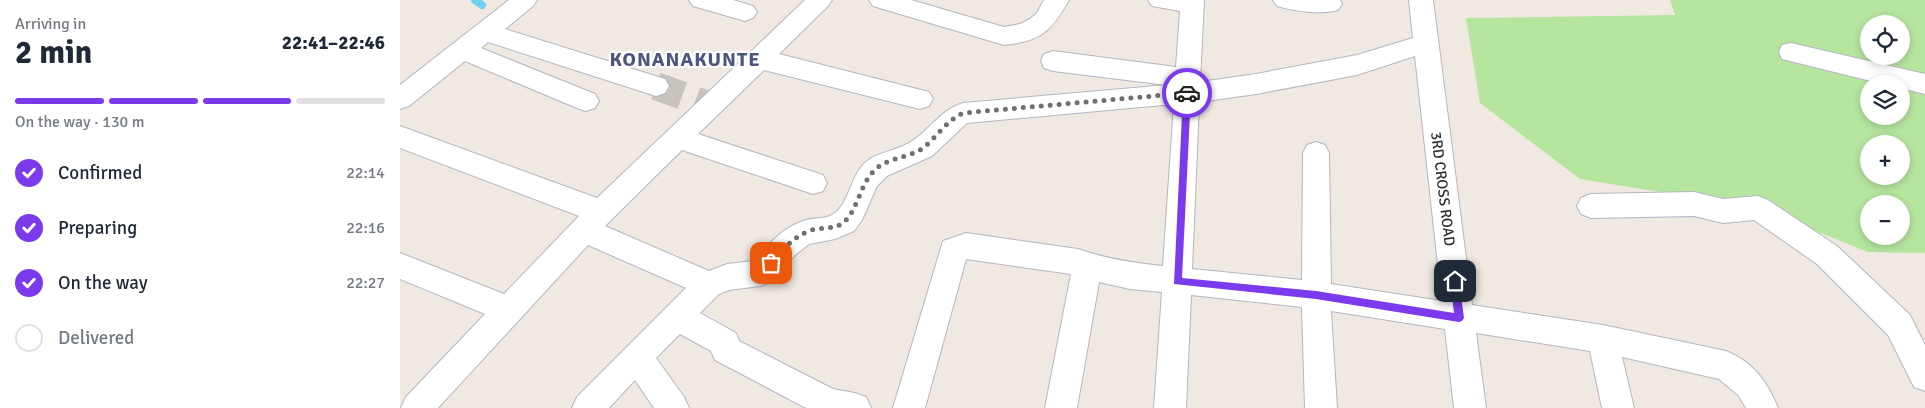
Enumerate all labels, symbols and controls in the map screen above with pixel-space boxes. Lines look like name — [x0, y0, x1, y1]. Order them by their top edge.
text: Arriving in — [15, 14, 86, 34]
map controls — [1860, 15, 1910, 245]
button: locate — [1860, 15, 1910, 65]
text: 22:41–22:46 — [282, 31, 385, 55]
text: 2 min — [15, 33, 92, 72]
district label: KONANAKUNTE — [609, 47, 761, 72]
courier — [1162, 68, 1212, 118]
button: layers — [1860, 75, 1910, 125]
icon: car — [1173, 79, 1201, 107]
text: On the way · 130 m — [15, 112, 145, 132]
street label: 3RD CROSS ROAD — [1427, 131, 1459, 247]
button: + — [1860, 135, 1910, 185]
icon: check — [15, 159, 43, 187]
text: Confirmed — [58, 161, 142, 185]
text: 22:14 — [346, 163, 385, 183]
button: − — [1860, 195, 1910, 245]
icon: check — [15, 214, 43, 242]
text: Preparing — [58, 216, 137, 240]
text: 22:16 — [346, 218, 385, 238]
pin — [750, 242, 792, 284]
icon: bag — [757, 249, 785, 277]
pin — [1434, 260, 1476, 302]
icon: home — [1441, 267, 1469, 295]
icon: check — [15, 269, 43, 297]
text: On the way — [58, 271, 148, 295]
text: 22:27 — [346, 273, 385, 293]
text: Delivered — [58, 326, 134, 350]

